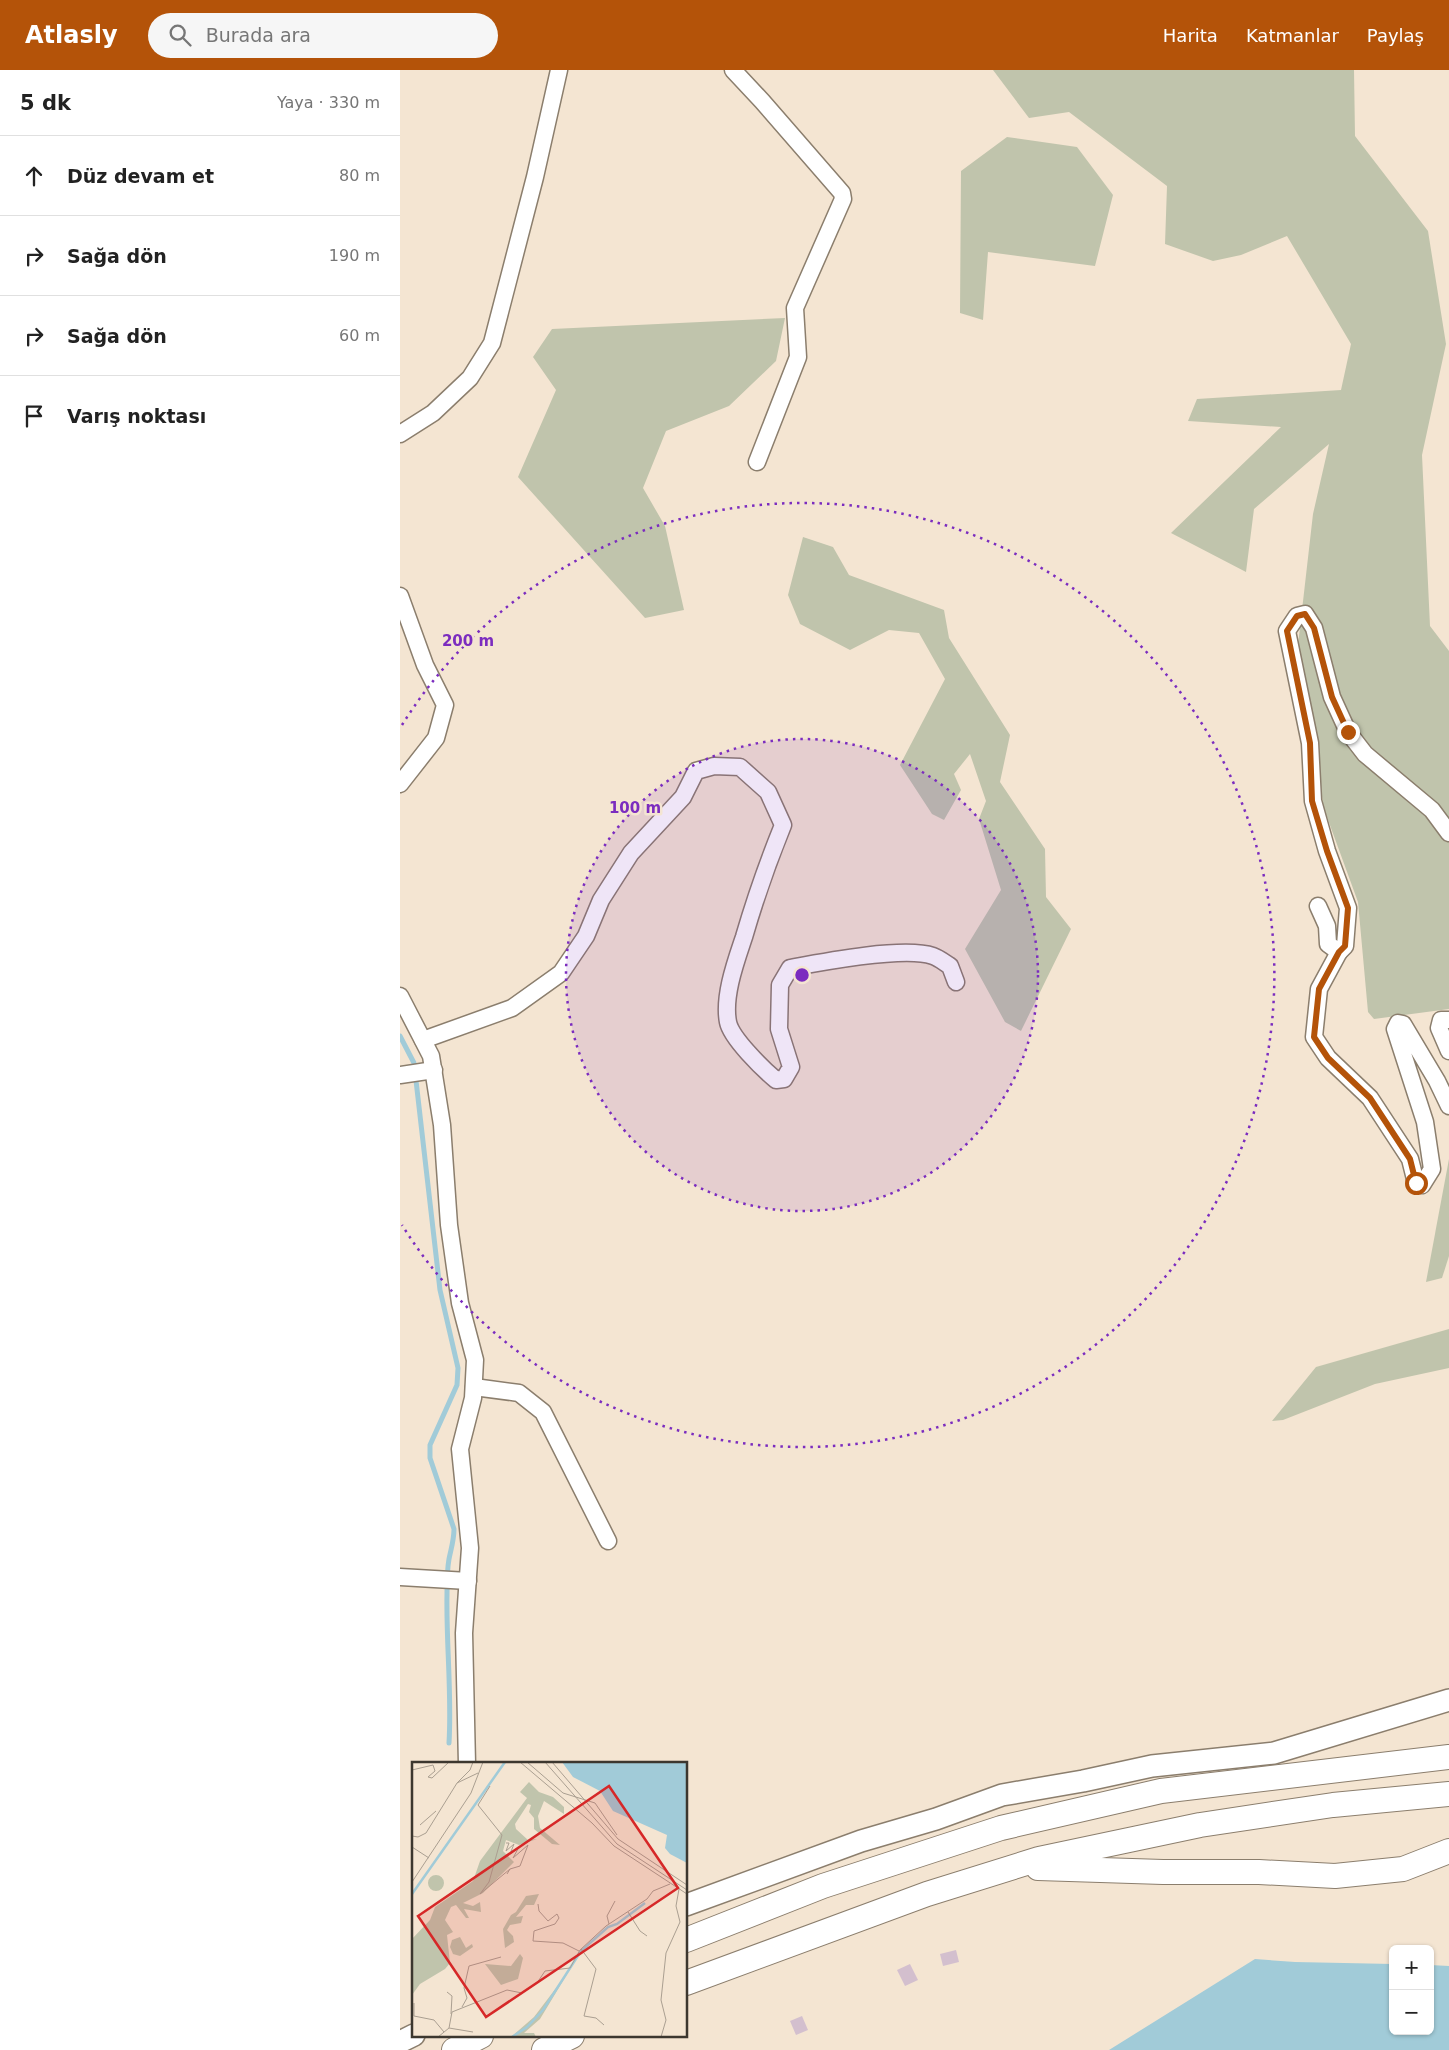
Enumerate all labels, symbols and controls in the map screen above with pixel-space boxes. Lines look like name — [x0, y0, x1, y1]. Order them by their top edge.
search box — [148, 13, 498, 58]
text: Atlasly — [25, 21, 118, 49]
icon: search — [166, 21, 194, 49]
text: Burada ara — [206, 24, 311, 46]
text: Harita — [1163, 25, 1218, 46]
text: Katmanlar — [1246, 25, 1339, 46]
text: Paylaş — [1367, 25, 1424, 46]
text: 5 dk — [20, 91, 71, 115]
text: Yaya · 330 m — [277, 93, 380, 112]
icon: ahead — [20, 162, 48, 190]
text: Düz devam et — [67, 165, 214, 187]
text: 80 m — [339, 166, 380, 185]
icon: right — [20, 242, 48, 270]
text: Sağa dön — [67, 245, 167, 267]
text: 190 m — [329, 246, 380, 265]
icon: right — [20, 322, 48, 350]
text: Sağa dön — [67, 325, 167, 347]
text: 60 m — [339, 326, 380, 345]
icon: arrive — [20, 402, 48, 430]
text: Varış noktası — [67, 405, 206, 427]
text: 200 m — [442, 632, 494, 650]
route end — [1337, 721, 1360, 744]
text: 100 m — [609, 799, 661, 817]
centre of rings — [793, 966, 811, 984]
route start — [1405, 1172, 1428, 1195]
inset map — [412, 1762, 688, 2038]
map controls — [1389, 1945, 1434, 2035]
button: + — [1389, 1945, 1434, 1990]
button: − — [1389, 1990, 1434, 2035]

